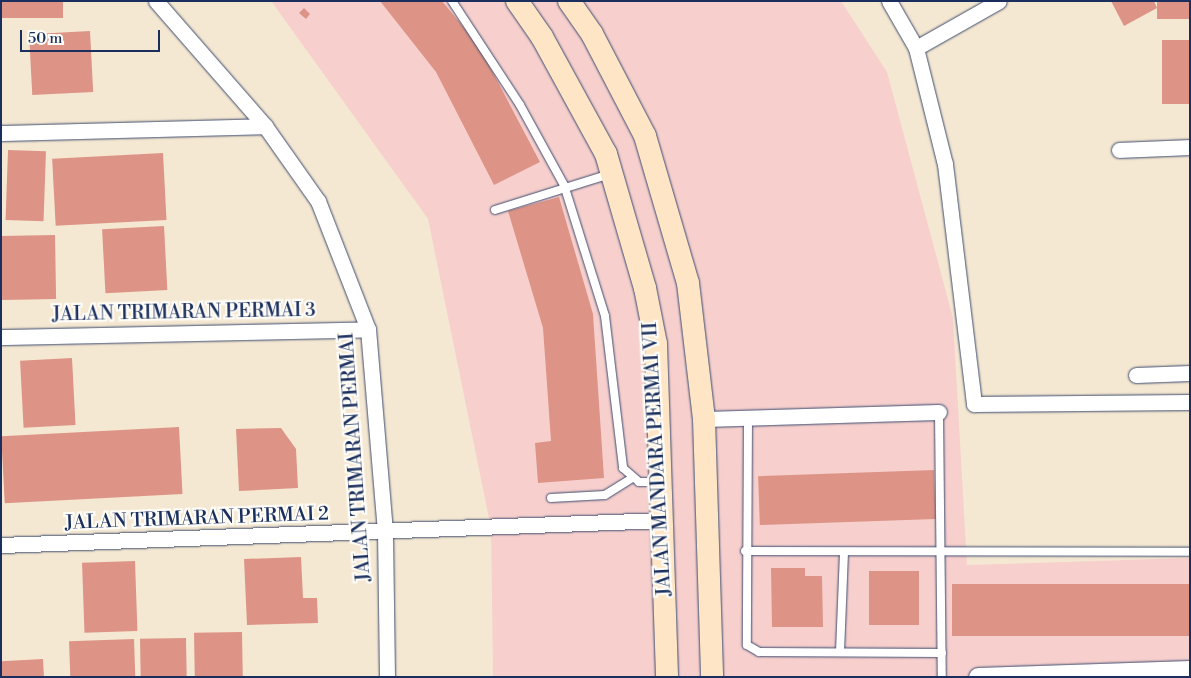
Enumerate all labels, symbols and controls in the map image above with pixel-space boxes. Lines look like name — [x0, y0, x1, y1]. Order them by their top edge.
scale bar — [22, 20, 162, 52]
text: 50 m — [28, 29, 62, 48]
street label: JALAN TRIMARAN PERMAI 3 — [52, 299, 316, 327]
street label: JALAN MANDARA PERMAI VII — [639, 322, 677, 596]
street label: JALAN TRIMARAN PERMAI — [336, 332, 376, 582]
street label: JALAN TRIMARAN PERMAI 2 — [65, 503, 329, 535]

